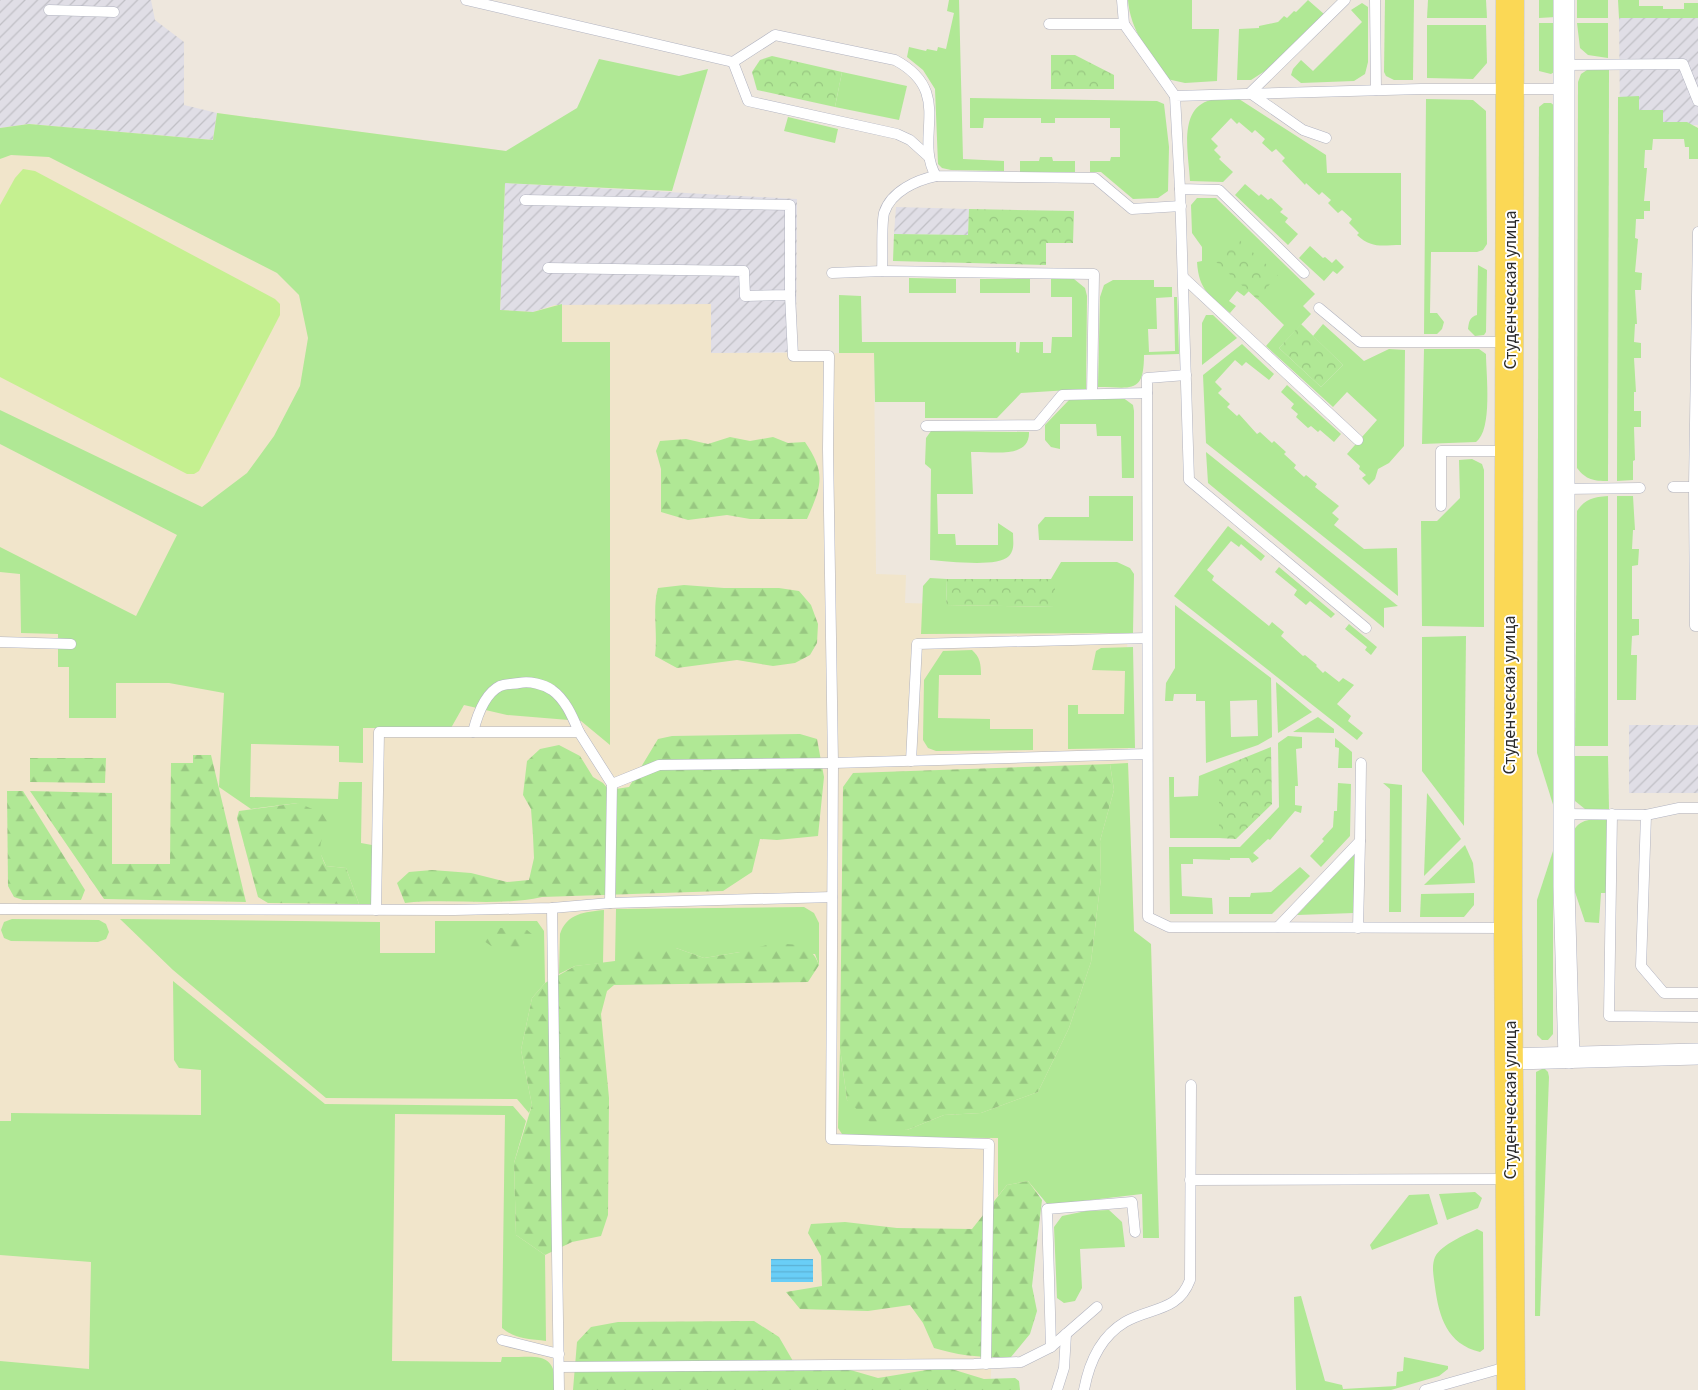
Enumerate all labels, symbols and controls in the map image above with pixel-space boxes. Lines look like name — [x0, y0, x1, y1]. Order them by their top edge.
street label: Студенческая улица — [1498, 210, 1523, 370]
street label: Студенческая улица — [1497, 615, 1522, 775]
street label: Студенческая улица — [1498, 1020, 1523, 1180]

